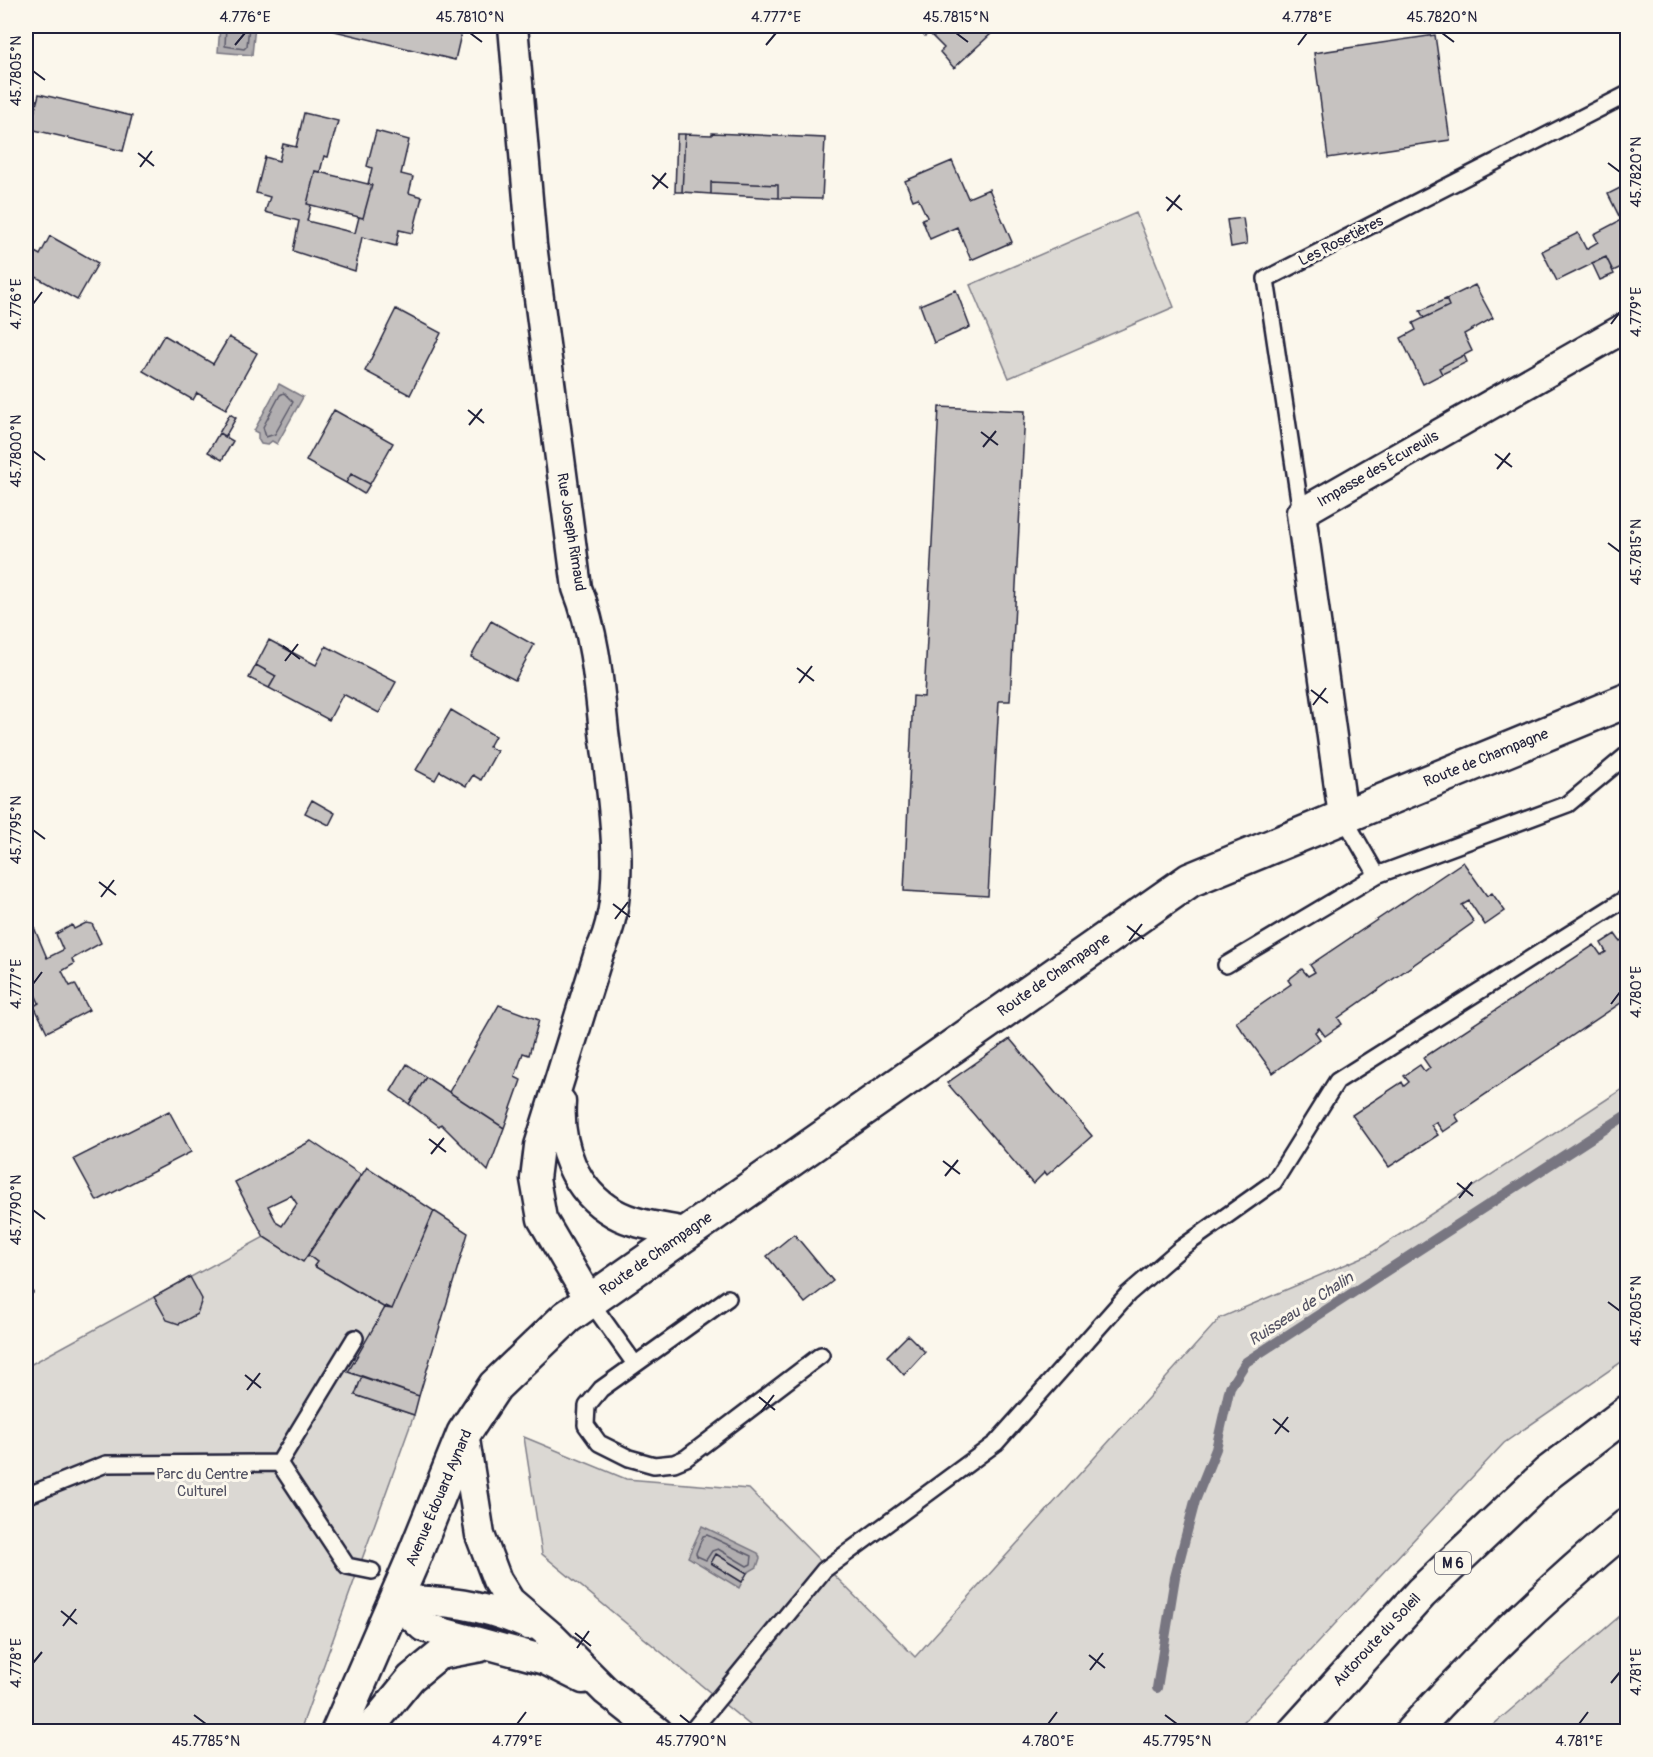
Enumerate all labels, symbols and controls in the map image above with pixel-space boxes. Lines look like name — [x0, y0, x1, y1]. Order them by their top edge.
text: 4.776°E — [220, 8, 271, 27]
text: 45.7810°N — [436, 8, 504, 27]
text: 4.777°E — [751, 8, 801, 27]
text: 45.7815°N — [923, 8, 989, 27]
text: 4.778°E — [1282, 8, 1332, 27]
text: 45.7820°N — [1407, 8, 1477, 27]
text: 45.7805°N — [7, 36, 26, 106]
text: 45.7820°N — [1627, 137, 1646, 207]
street label: Les Rosetières — [1295, 211, 1387, 270]
text: 4.776°E — [7, 278, 26, 329]
text: 4.779°E — [1627, 287, 1646, 337]
text: 45.7800°N — [7, 415, 26, 487]
street label: Impasse des Écureuils — [1314, 426, 1442, 511]
street label: Rue Joseph Rimaud — [552, 472, 590, 592]
text: 45.7815°N — [1627, 519, 1646, 585]
street label: Route de Champagne — [1421, 724, 1552, 792]
text: 45.7795°N — [7, 796, 26, 864]
street label: Route de Champagne — [994, 929, 1114, 1021]
text: 4.777°E — [7, 959, 26, 1009]
text: 4.780°E — [1627, 966, 1646, 1018]
text: 45.7790°N — [7, 1175, 26, 1245]
street label: Route de Champagne — [596, 1208, 716, 1300]
water label: Ruisseau de Chalin — [1245, 1267, 1358, 1350]
text: 45.7805°N — [1627, 1276, 1646, 1346]
street label: Avenue Édouard Aynard — [402, 1427, 476, 1569]
park label: Parc du Centre Culturel — [156, 1465, 249, 1501]
road number: M 6 — [1435, 1552, 1471, 1574]
street label: Autoroute du Soleil — [1329, 1590, 1425, 1690]
text: 4.778°E — [7, 1638, 26, 1688]
text: 4.781°E — [1627, 1648, 1646, 1696]
text: 45.7785°N — [172, 1732, 240, 1751]
text: 4.779°E — [492, 1732, 542, 1751]
text: 45.7790°N — [656, 1732, 726, 1751]
text: 4.780°E — [1022, 1732, 1074, 1751]
text: 45.7795°N — [1143, 1732, 1211, 1751]
text: 4.781°E — [1555, 1732, 1603, 1751]

